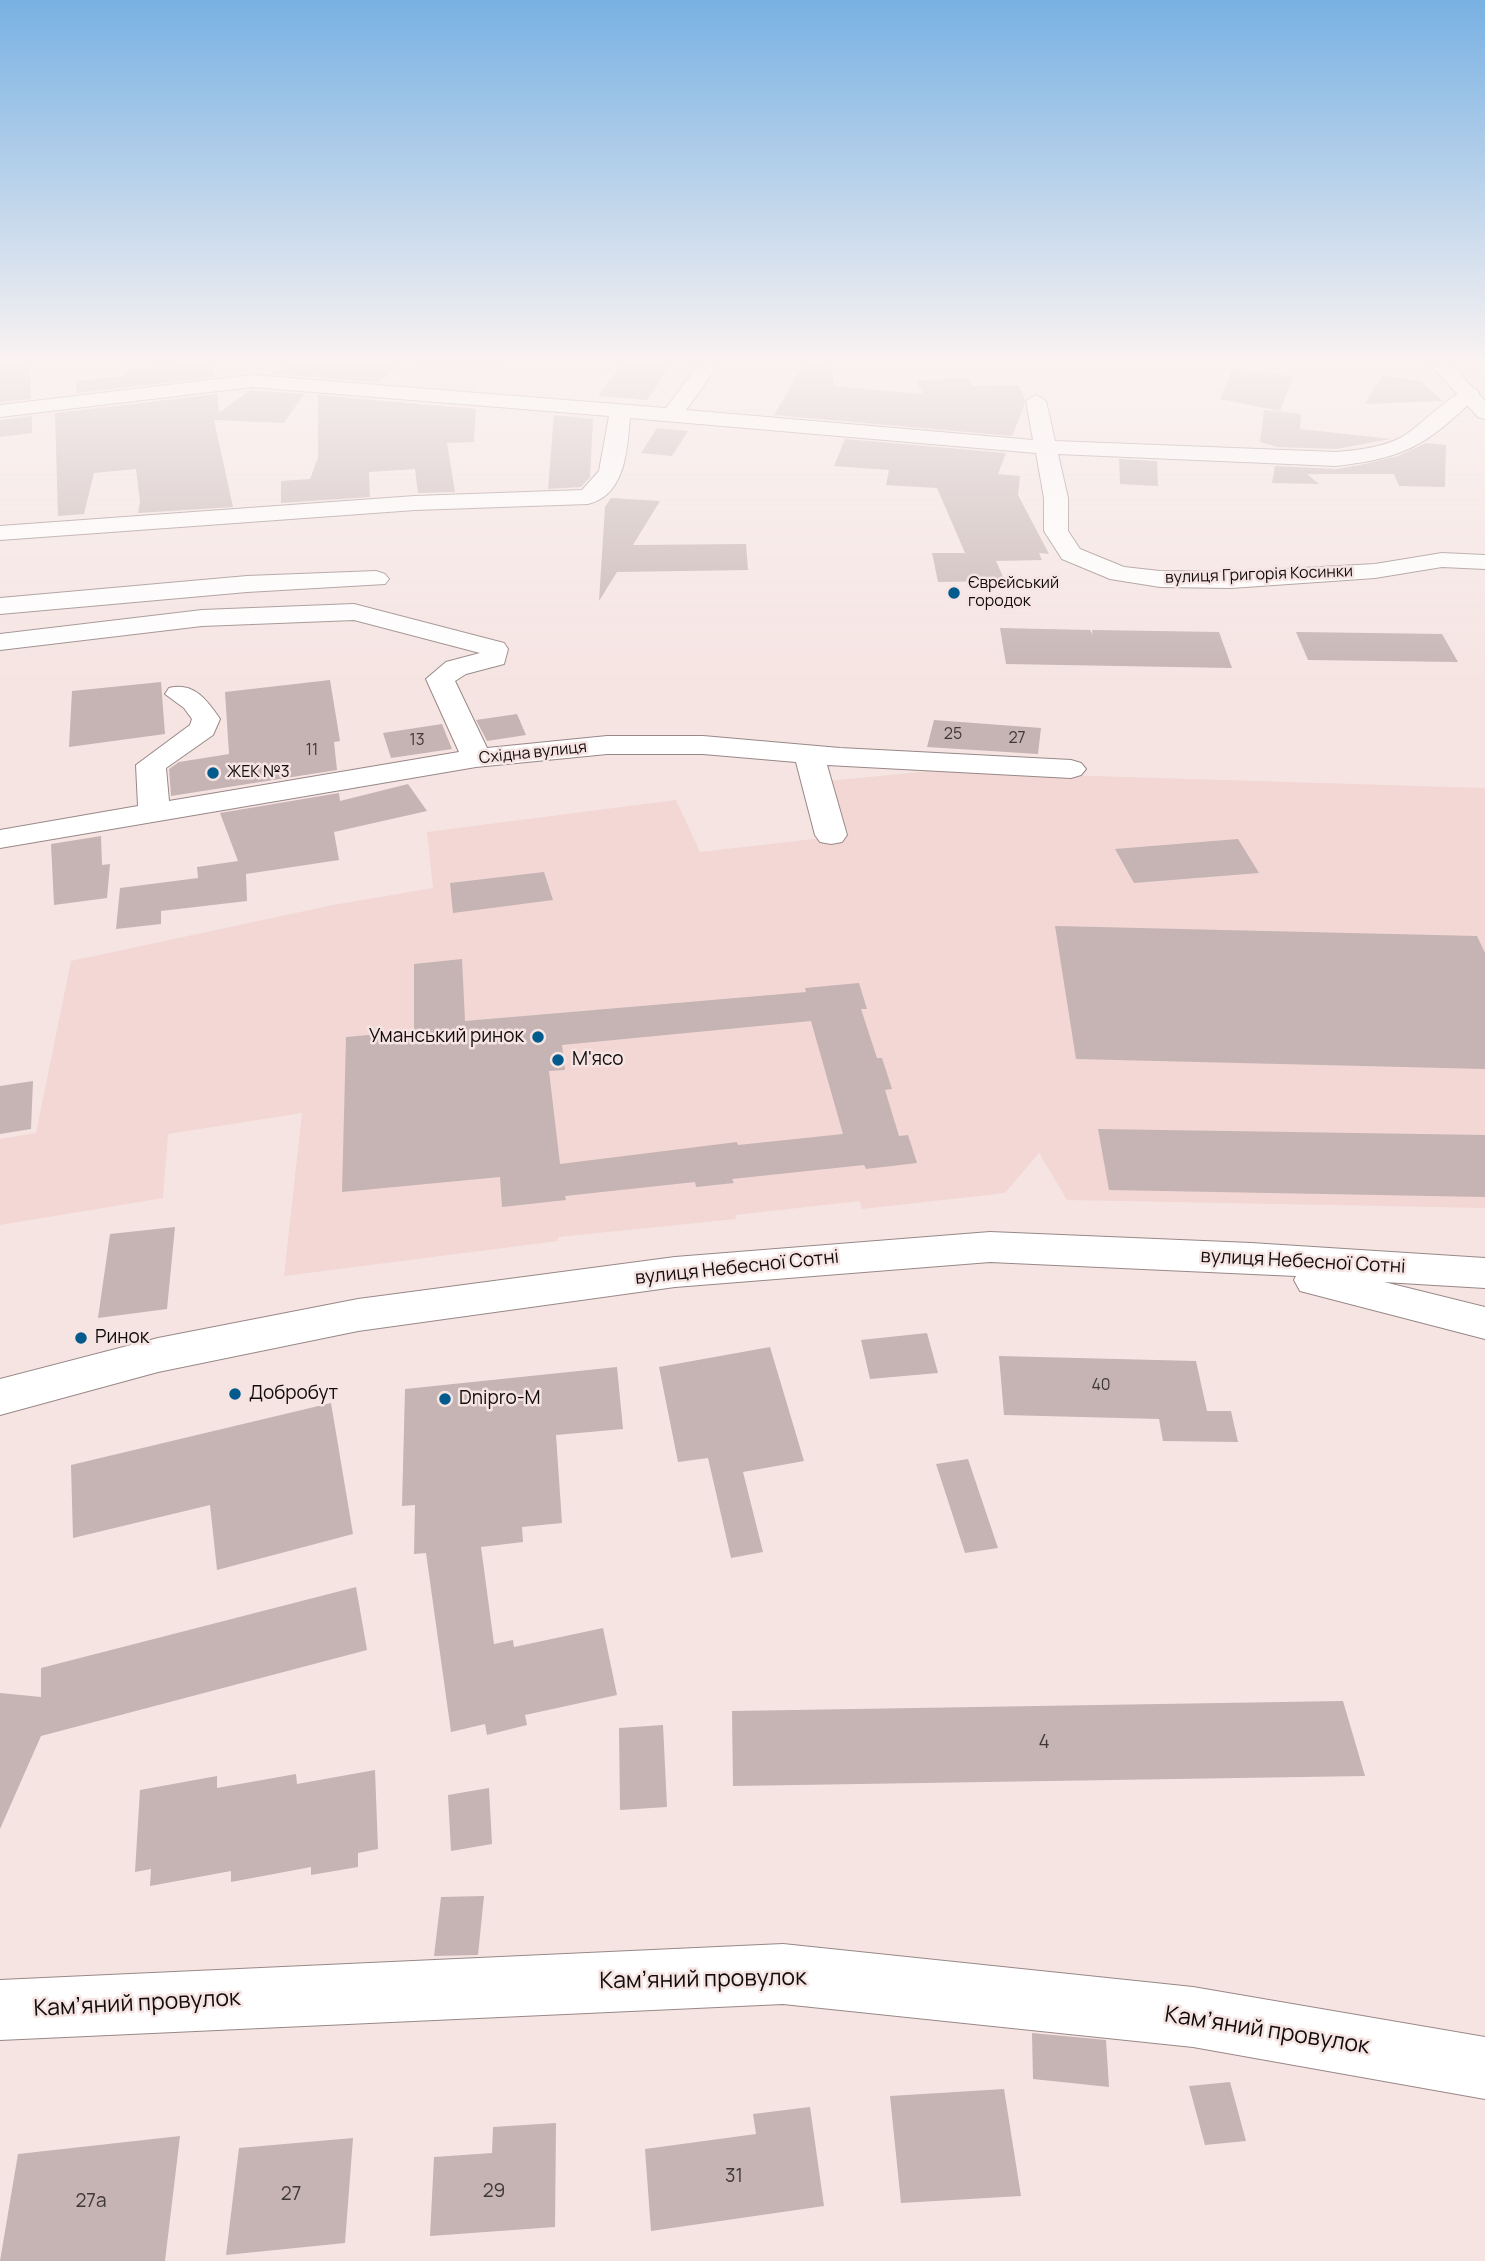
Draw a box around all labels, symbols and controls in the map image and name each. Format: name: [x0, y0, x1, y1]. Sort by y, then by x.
street label: вулиця Григорія Косинки: [1165, 562, 1353, 588]
place label: Єврєйський городок: [968, 574, 1059, 612]
marker: Єврєйський городок: [946, 585, 962, 601]
house number: 25: [944, 725, 962, 745]
house number: 27: [1008, 729, 1026, 749]
house number: 13: [409, 731, 425, 751]
street label: Східна вулиця: [478, 738, 588, 768]
house number: 11: [306, 741, 318, 761]
place label: ЖЕК №3: [227, 763, 290, 783]
marker: ЖЕК №3: [205, 765, 221, 781]
place label: Уманський ринок: [369, 1026, 524, 1048]
marker: Уманський ринок: [530, 1029, 546, 1045]
place label: М'ясо: [572, 1049, 623, 1071]
marker: М'ясо: [550, 1052, 566, 1068]
street label: вулиця Небесної Сотні: [1200, 1245, 1406, 1279]
street label: вулиця Небесної Сотні: [634, 1246, 840, 1290]
place label: Ринок: [95, 1327, 149, 1349]
marker: Ринок: [73, 1330, 89, 1346]
house number: 40: [1091, 1376, 1111, 1396]
place label: Добробут: [249, 1383, 338, 1405]
marker: Добробут: [227, 1386, 243, 1402]
place label: Dnipro-M: [459, 1388, 541, 1410]
marker: Dnipro-M: [437, 1391, 453, 1407]
house number: 4: [1038, 1732, 1050, 1754]
street label: Камʼяний провулок: [599, 1964, 807, 1996]
street label: Камʼяний провулок: [33, 1985, 241, 2023]
street label: Камʼяний провулок: [1163, 2001, 1371, 2061]
house number: 31: [725, 2166, 743, 2188]
house number: 29: [483, 2181, 505, 2203]
house number: 27: [281, 2184, 301, 2206]
house number: 27а: [76, 2191, 106, 2213]

